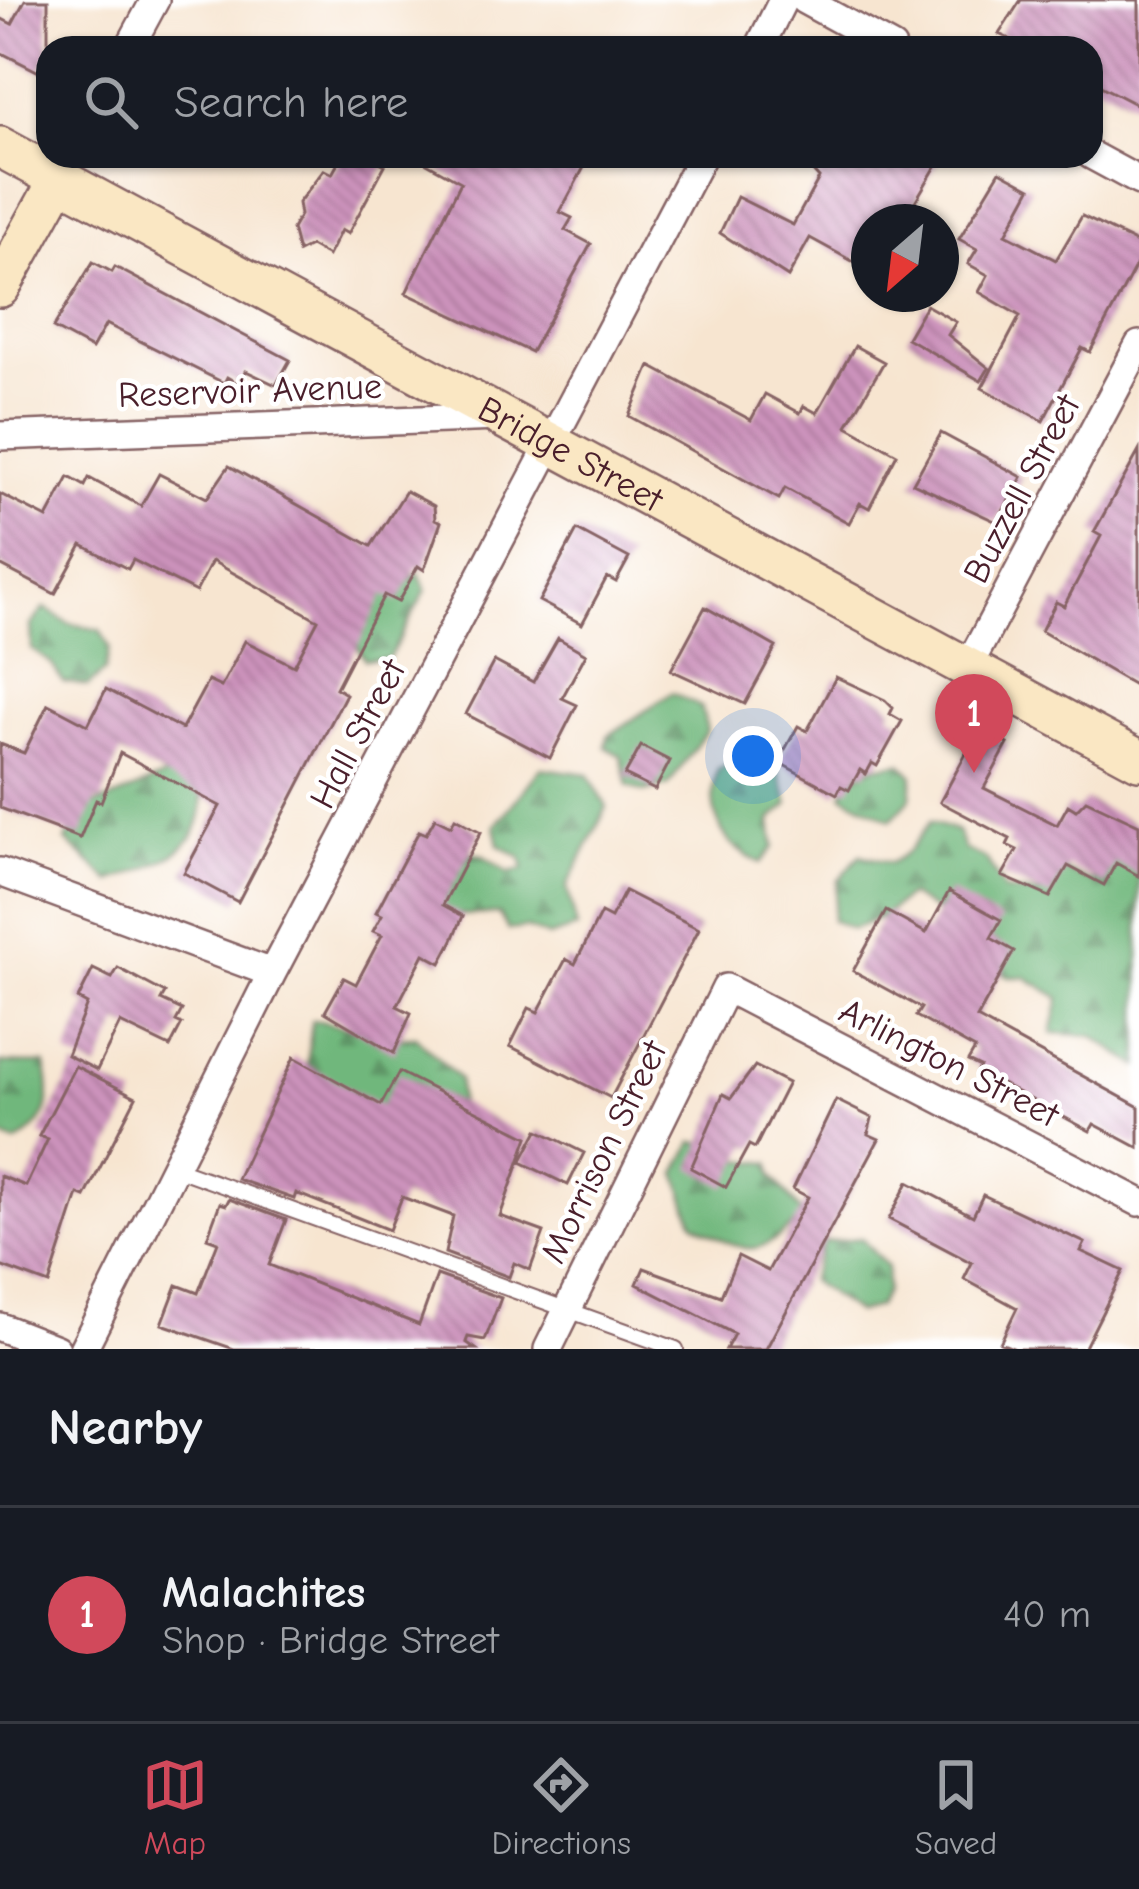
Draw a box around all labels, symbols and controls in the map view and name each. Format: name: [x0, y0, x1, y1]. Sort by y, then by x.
search box: [36, 36, 1103, 168]
icon: search: [78, 69, 144, 135]
text: Search here: [174, 76, 408, 128]
north arrow: [851, 204, 959, 312]
street label: Reservoir Avenue: [117, 366, 383, 416]
street label: Buzzell Street: [955, 386, 1090, 590]
street label: Bridge Street: [471, 388, 671, 521]
street label: Hall Street: [302, 651, 415, 815]
pin: 1: [935, 674, 1013, 773]
your location: [723, 726, 783, 786]
street label: Arlington Street: [832, 990, 1067, 1137]
street label: Morrison Street: [533, 1033, 676, 1270]
text: Nearby: [48, 1398, 202, 1457]
text: Malachites: [162, 1566, 365, 1618]
text: 1: [79, 1592, 95, 1637]
text: 40 m: [1003, 1592, 1091, 1637]
text: Shop · Bridge Street: [162, 1618, 499, 1663]
tab: Map: [142, 1752, 208, 1862]
tab: Directions: [492, 1752, 631, 1862]
tab: Saved: [915, 1752, 997, 1862]

